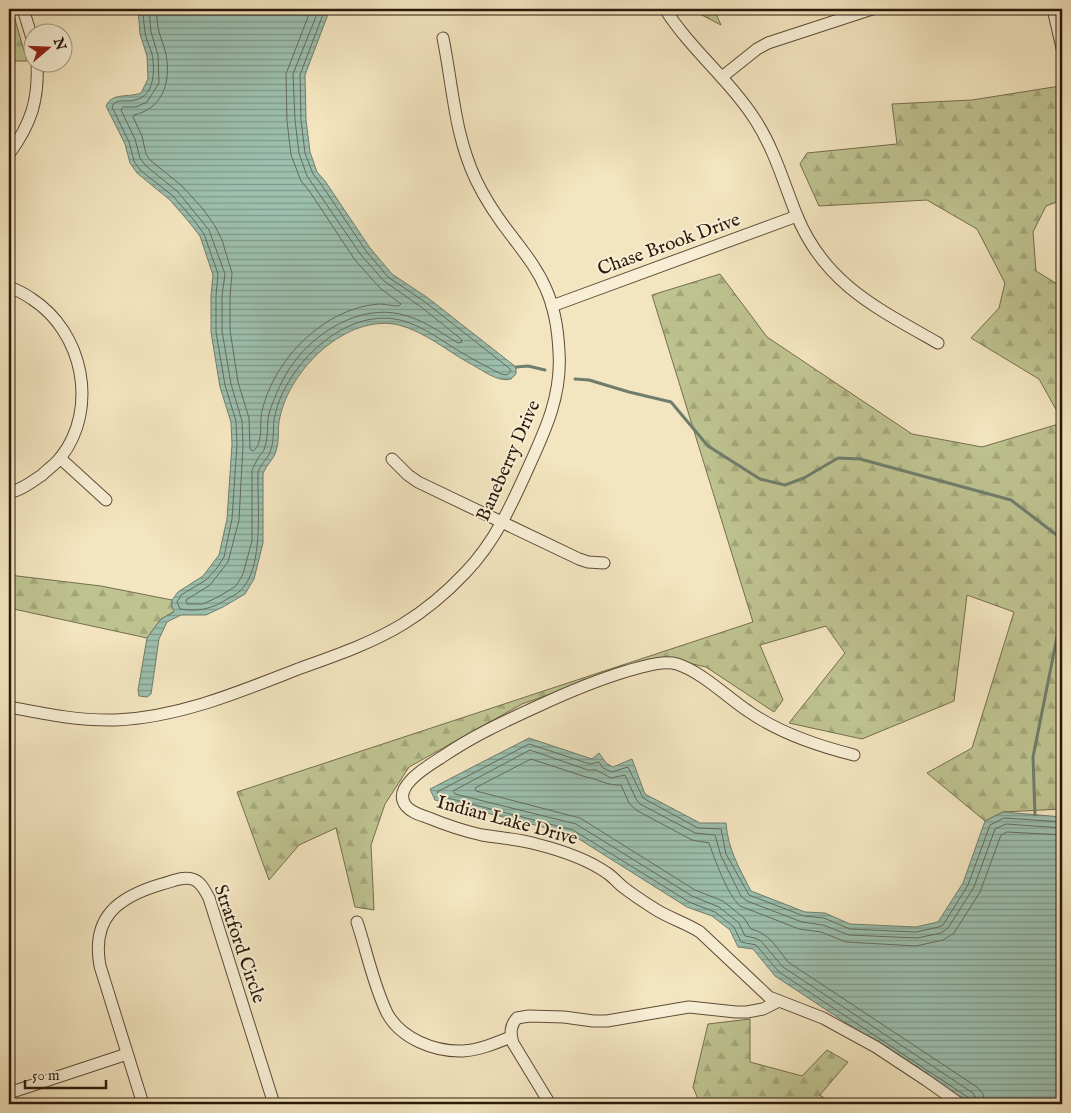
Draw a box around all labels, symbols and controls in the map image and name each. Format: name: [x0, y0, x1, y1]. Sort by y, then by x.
north arrow: [22, 22, 72, 72]
text: N: [49, 34, 70, 53]
street label: Chase Brook Drive: [594, 208, 744, 282]
street label: Baneberry Drive: [472, 396, 547, 525]
street label: Indian Lake Drive: [434, 791, 580, 851]
street label: Stratford Circle: [208, 882, 271, 1007]
scale bar: [25, 1058, 106, 1090]
text: 50 m: [32, 1066, 60, 1085]

